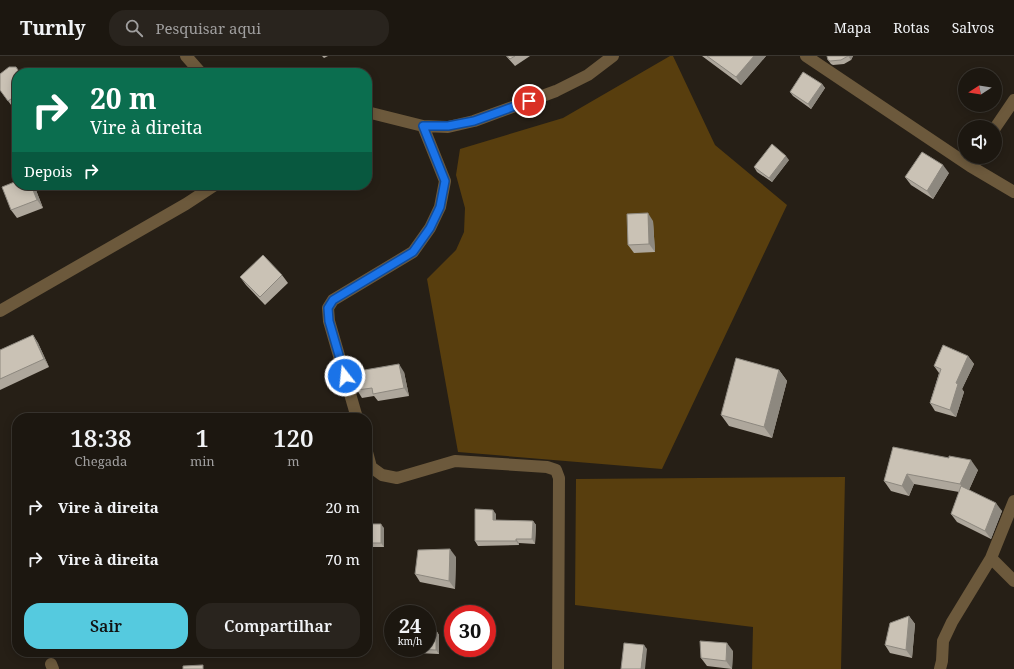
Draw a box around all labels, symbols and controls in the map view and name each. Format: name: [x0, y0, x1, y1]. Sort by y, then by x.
search box: [109, 10, 389, 46]
text: Turnly: [20, 15, 85, 41]
icon: search: [123, 17, 145, 39]
text: Pesquisar aqui: [155, 18, 261, 38]
text: Mapa: [834, 18, 871, 37]
text: Rotas: [893, 18, 930, 37]
text: Salvos: [952, 18, 994, 37]
north arrow: [958, 68, 1002, 112]
map controls: [958, 68, 1002, 164]
text: 20 m: [90, 79, 157, 117]
icon: right: [24, 84, 76, 136]
pin: [512, 84, 546, 118]
icon: arrive: [518, 90, 540, 112]
text: Vire à direita: [90, 115, 203, 139]
button: sound: [958, 120, 1002, 164]
icon: right: [80, 160, 102, 182]
text: Depois: [24, 161, 72, 181]
position arrow: [324, 355, 366, 397]
text: 18:38: [70, 421, 132, 454]
text: 1: [196, 421, 209, 454]
text: 120: [273, 421, 314, 454]
text: Chegada: [75, 452, 127, 470]
text: min: [190, 452, 215, 470]
text: m: [287, 452, 299, 470]
icon: right: [24, 496, 46, 518]
text: Vire à direita: [58, 497, 159, 517]
text: 20 m: [325, 497, 360, 517]
icon: right: [24, 548, 46, 570]
text: Vire à direita: [58, 549, 159, 569]
text: 70 m: [325, 549, 360, 569]
button: Sair: [24, 603, 188, 649]
button: Compartilhar: [196, 603, 360, 649]
speed limit sign: 30: [444, 605, 496, 657]
text: 24: [399, 612, 421, 639]
text: km/h: [398, 634, 422, 648]

